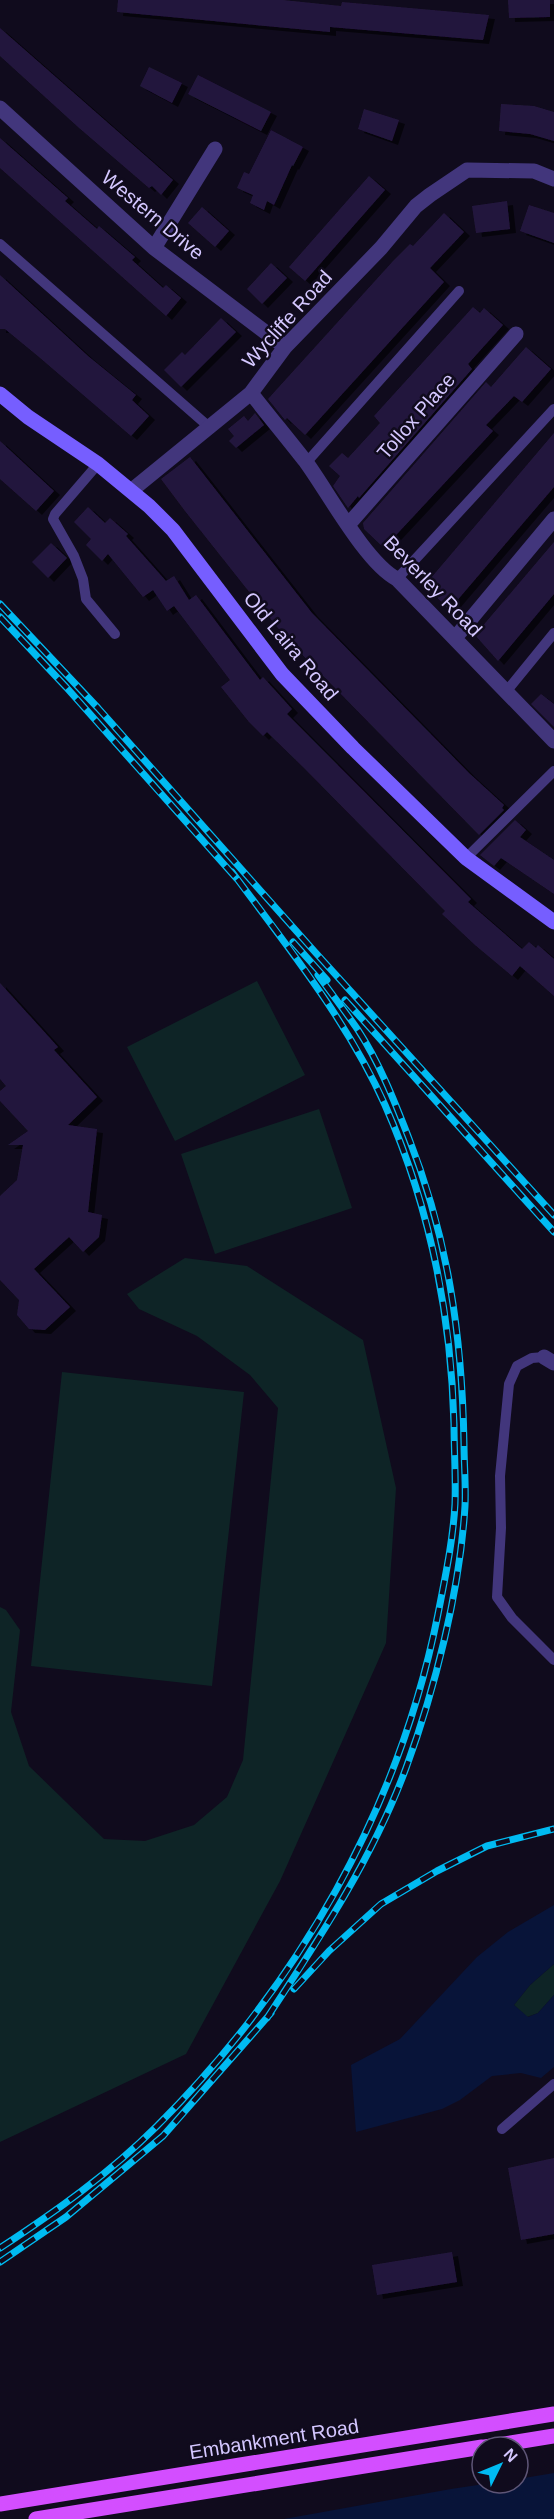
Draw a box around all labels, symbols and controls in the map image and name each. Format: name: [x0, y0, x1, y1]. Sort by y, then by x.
street label: Western Drive: [98, 166, 208, 264]
street label: Wycliffe Road: [238, 266, 336, 372]
street label: Tollox Place: [373, 369, 459, 463]
street label: Beverley Road: [380, 531, 486, 641]
street label: Old Laira Road: [239, 587, 343, 705]
street label: Embankment Road: [188, 2415, 360, 2463]
north arrow: [470, 2435, 530, 2495]
text: N: [500, 2445, 521, 2465]

